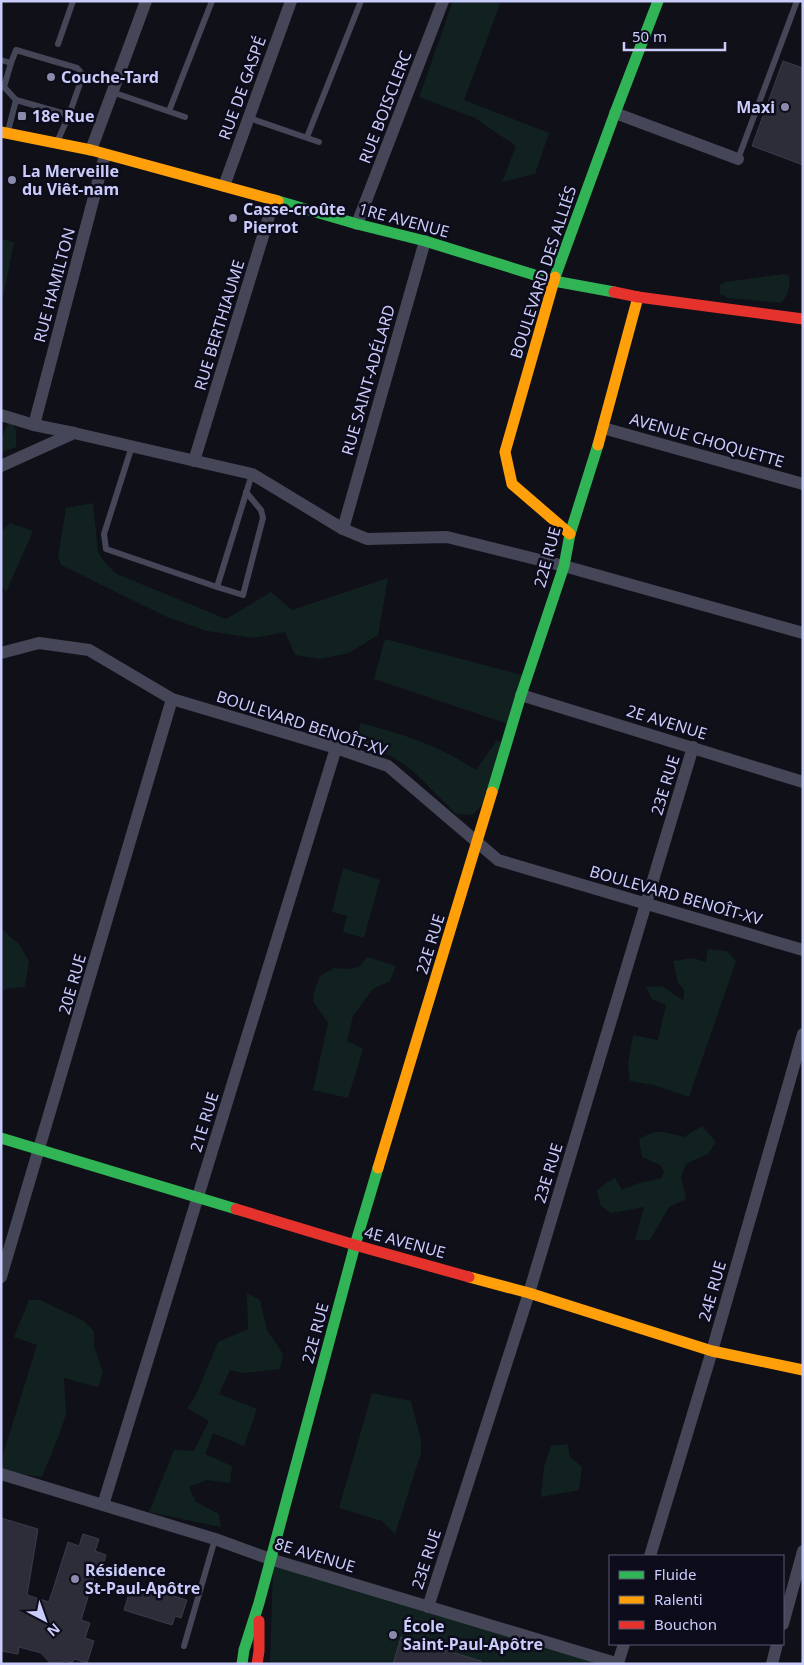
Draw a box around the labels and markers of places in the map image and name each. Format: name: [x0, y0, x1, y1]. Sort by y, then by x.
place label: Couche-Tard: [61, 66, 159, 88]
marker: Couche-Tard: [45, 71, 57, 83]
place label: Maxi: [736, 96, 775, 118]
marker: Maxi: [779, 101, 791, 113]
place label: 18e Rue: [32, 105, 94, 127]
marker: 18e Rue: [16, 110, 28, 122]
place label: La Merveille du Viêt-nam: [22, 160, 119, 200]
marker: La Merveille du Viêt-nam: [6, 174, 18, 186]
place label: Casse-croûte Pierrot: [243, 198, 346, 238]
marker: Casse-croûte Pierrot: [227, 212, 239, 224]
place label: Résidence St-Paul-Apôtre: [85, 1559, 200, 1599]
marker: Résidence St-Paul-Apôtre: [69, 1573, 81, 1585]
place label: École Saint-Paul-Apôtre: [403, 1615, 543, 1655]
marker: École Saint-Paul-Apôtre: [387, 1629, 399, 1641]

